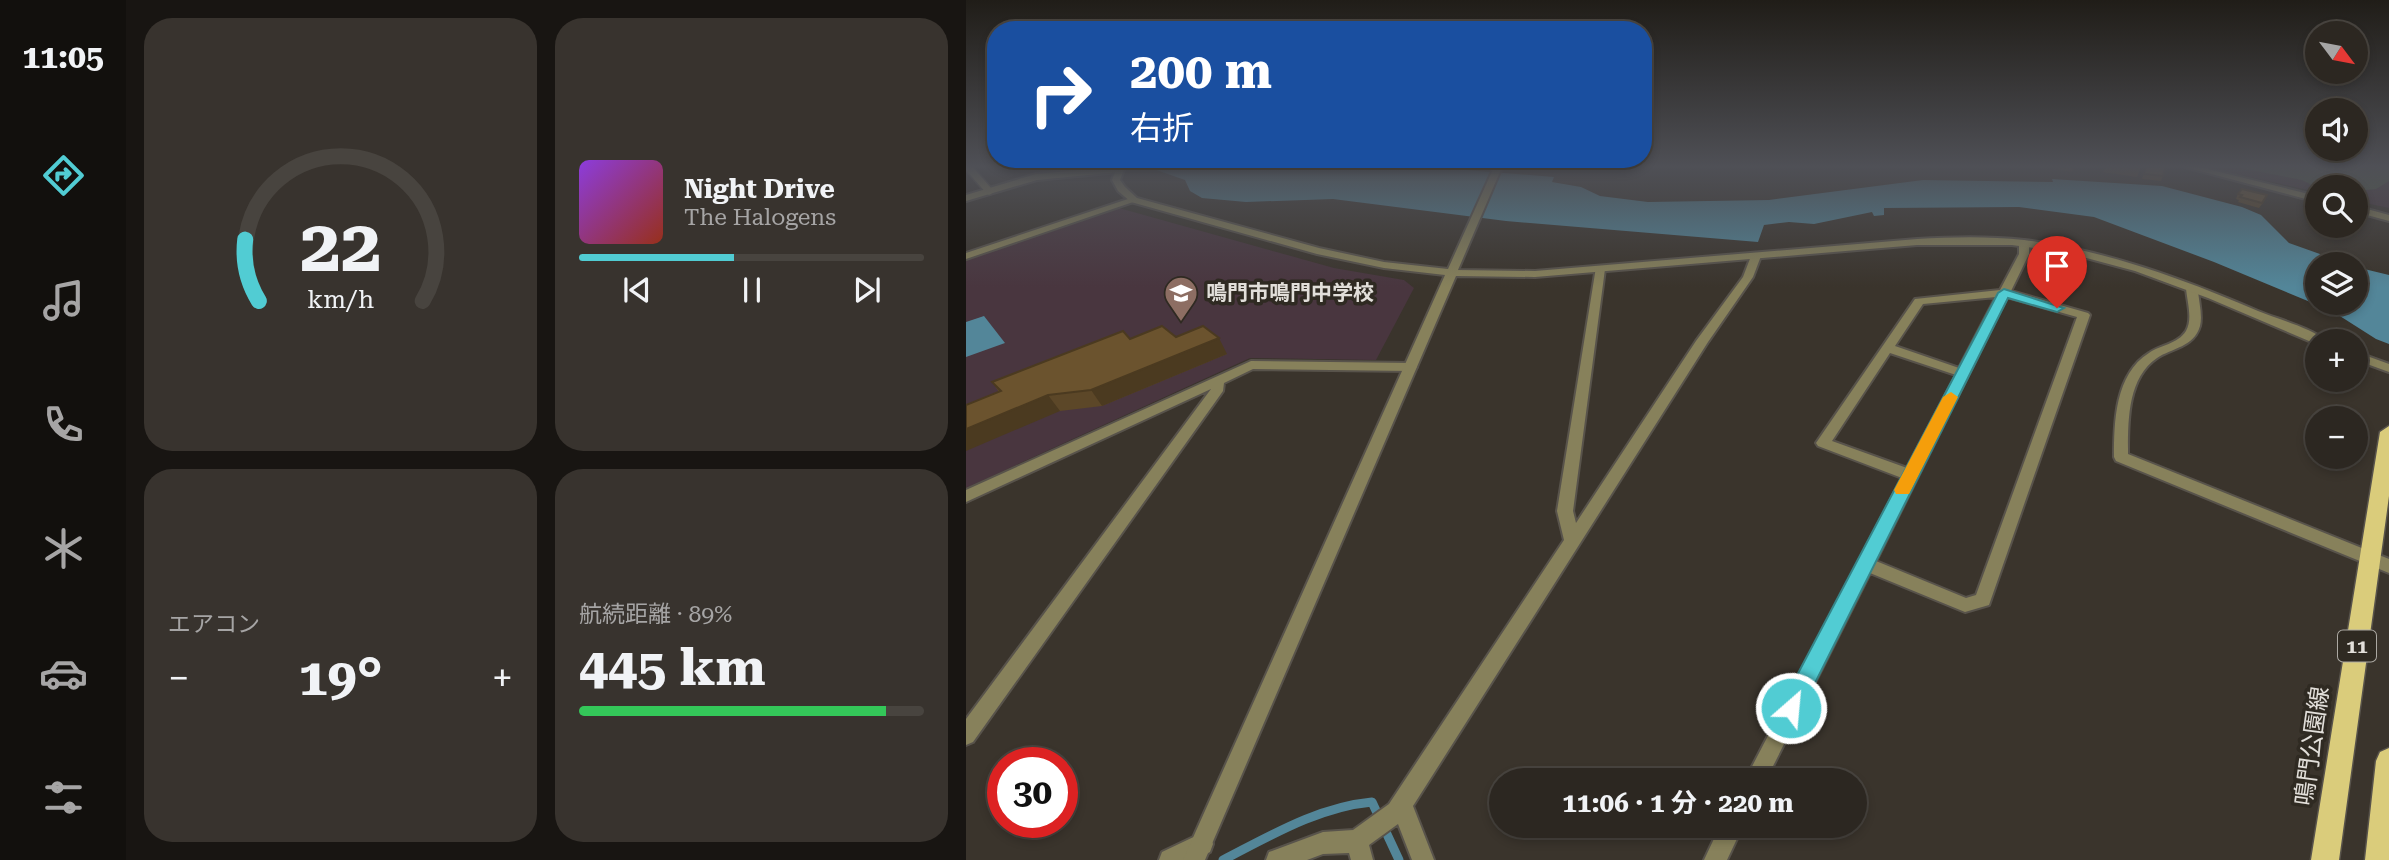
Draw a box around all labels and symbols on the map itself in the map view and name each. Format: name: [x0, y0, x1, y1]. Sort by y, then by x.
north arrow: [2305, 21, 2368, 84]
pin: [2027, 236, 2087, 308]
school or university icon: 鳴門市鳴門中学校: [1162, 274, 1200, 323]
place label: 鳴門市鳴門中学校: [1206, 281, 1374, 305]
road number: 11: [2338, 631, 2376, 662]
position arrow: [1754, 671, 1828, 745]
street label: 鳴門公園線: [2290, 685, 2334, 807]
speed limit sign: 30: [987, 747, 1078, 838]

